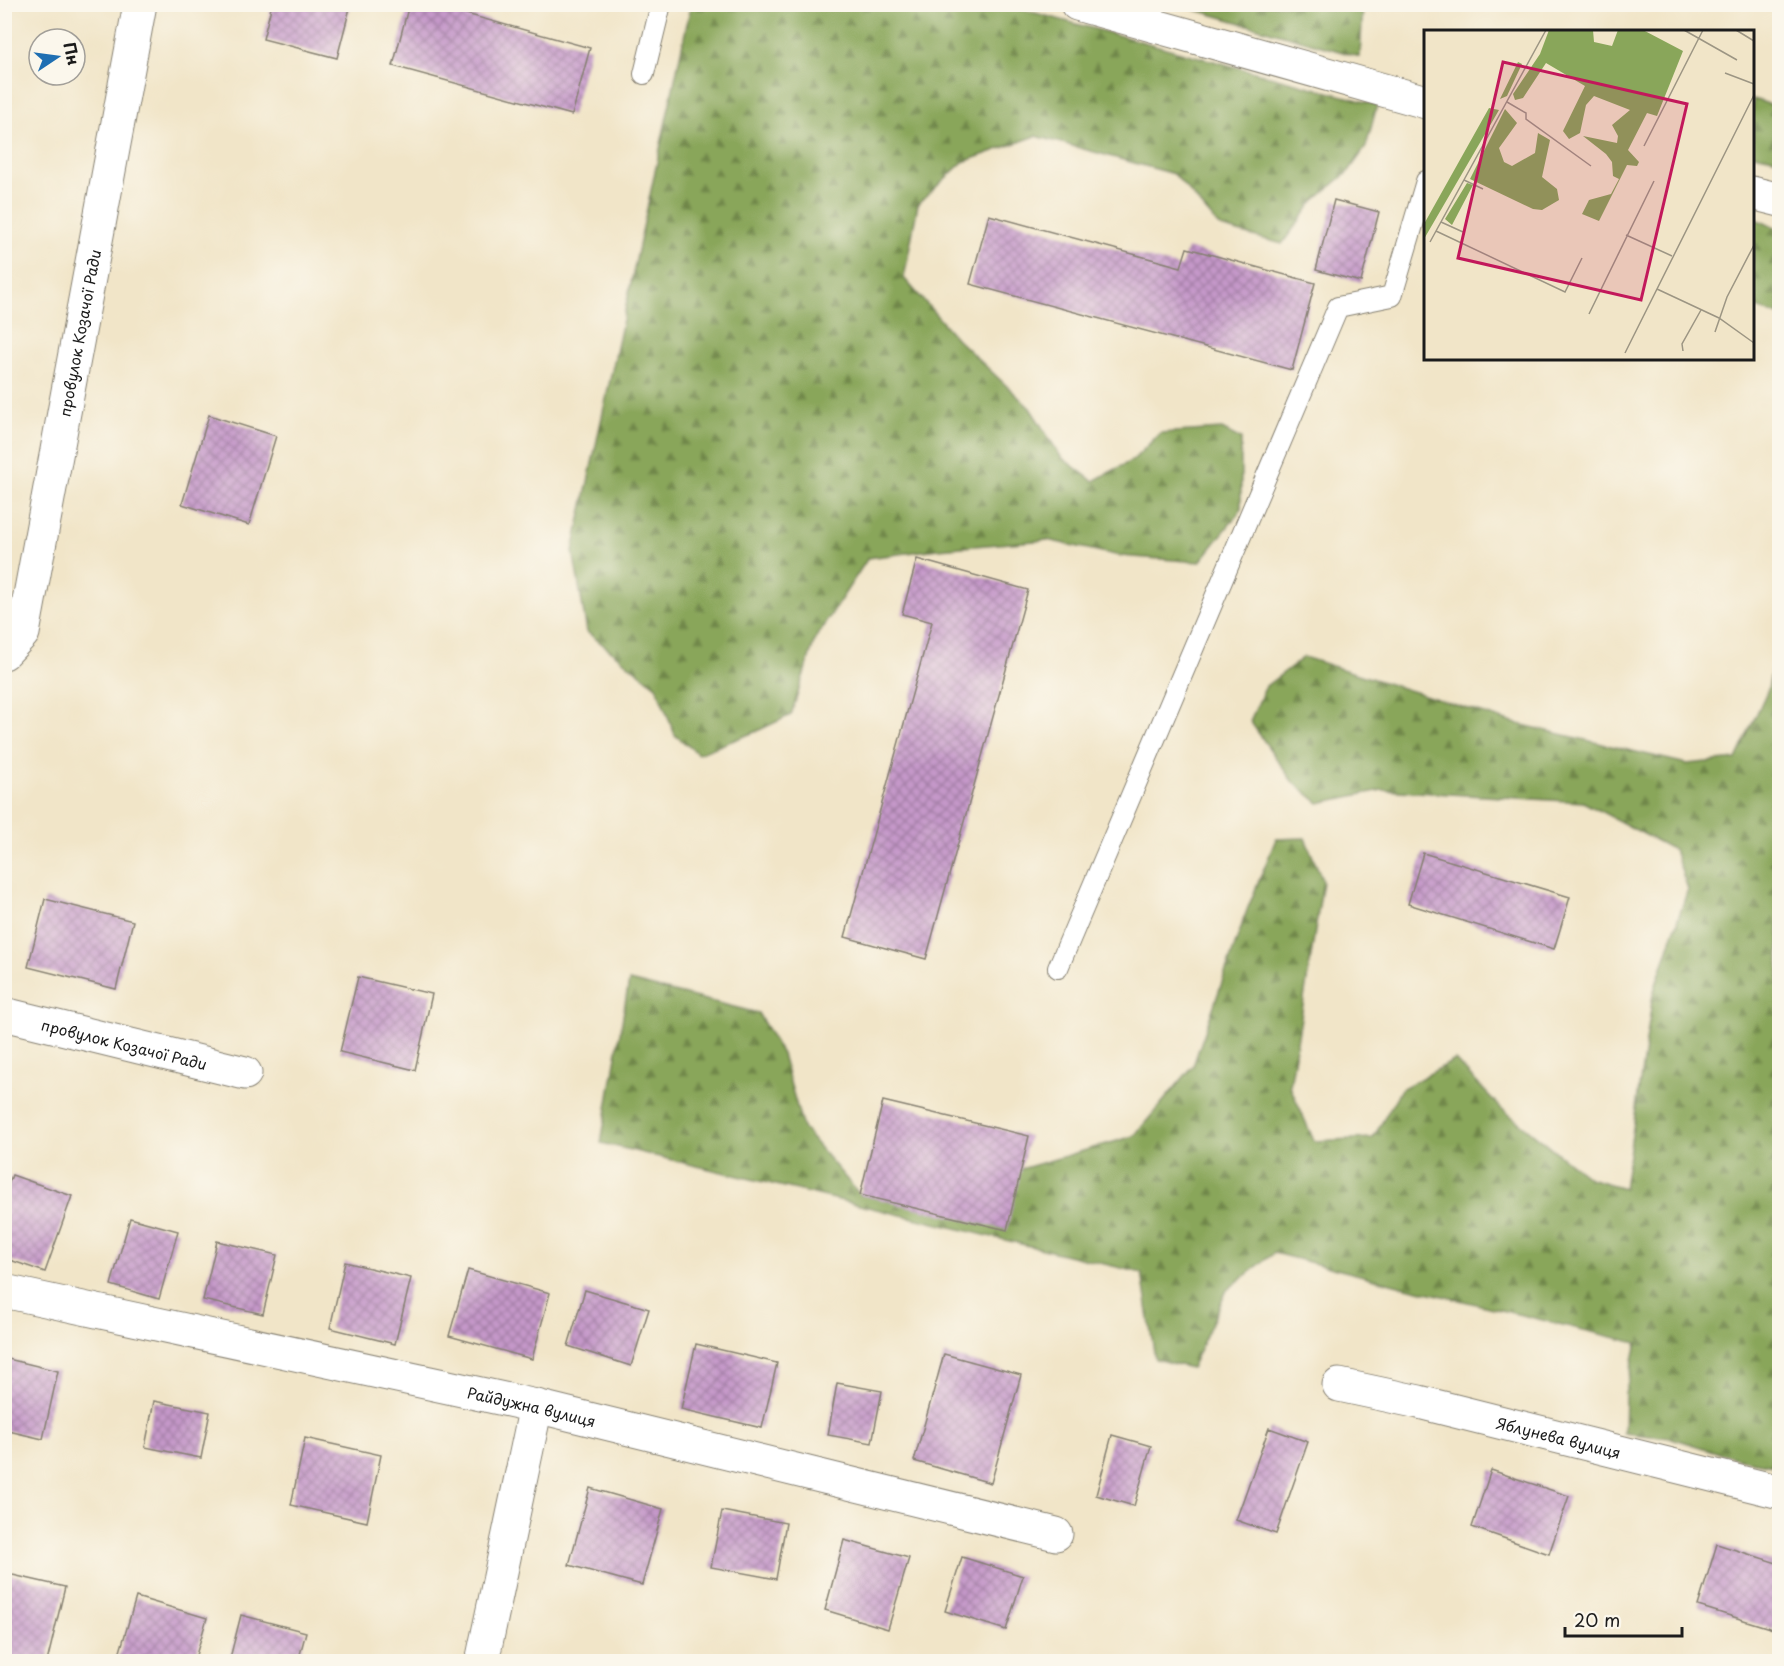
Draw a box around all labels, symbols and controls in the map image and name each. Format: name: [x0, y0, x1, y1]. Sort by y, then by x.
north arrow: [27, 27, 87, 87]
inset map: [1424, 30, 1754, 360]
text: Пн: [58, 39, 87, 67]
street label: провулок Козачої Ради: [52, 247, 106, 418]
street label: провулок Козачої Ради: [39, 1012, 210, 1075]
street label: Райдужна вулиця: [465, 1380, 598, 1432]
street label: Яблунева вулиця: [1494, 1410, 1623, 1463]
scale bar: [1565, 1600, 1682, 1638]
text: 20 m: [1574, 1606, 1620, 1633]

